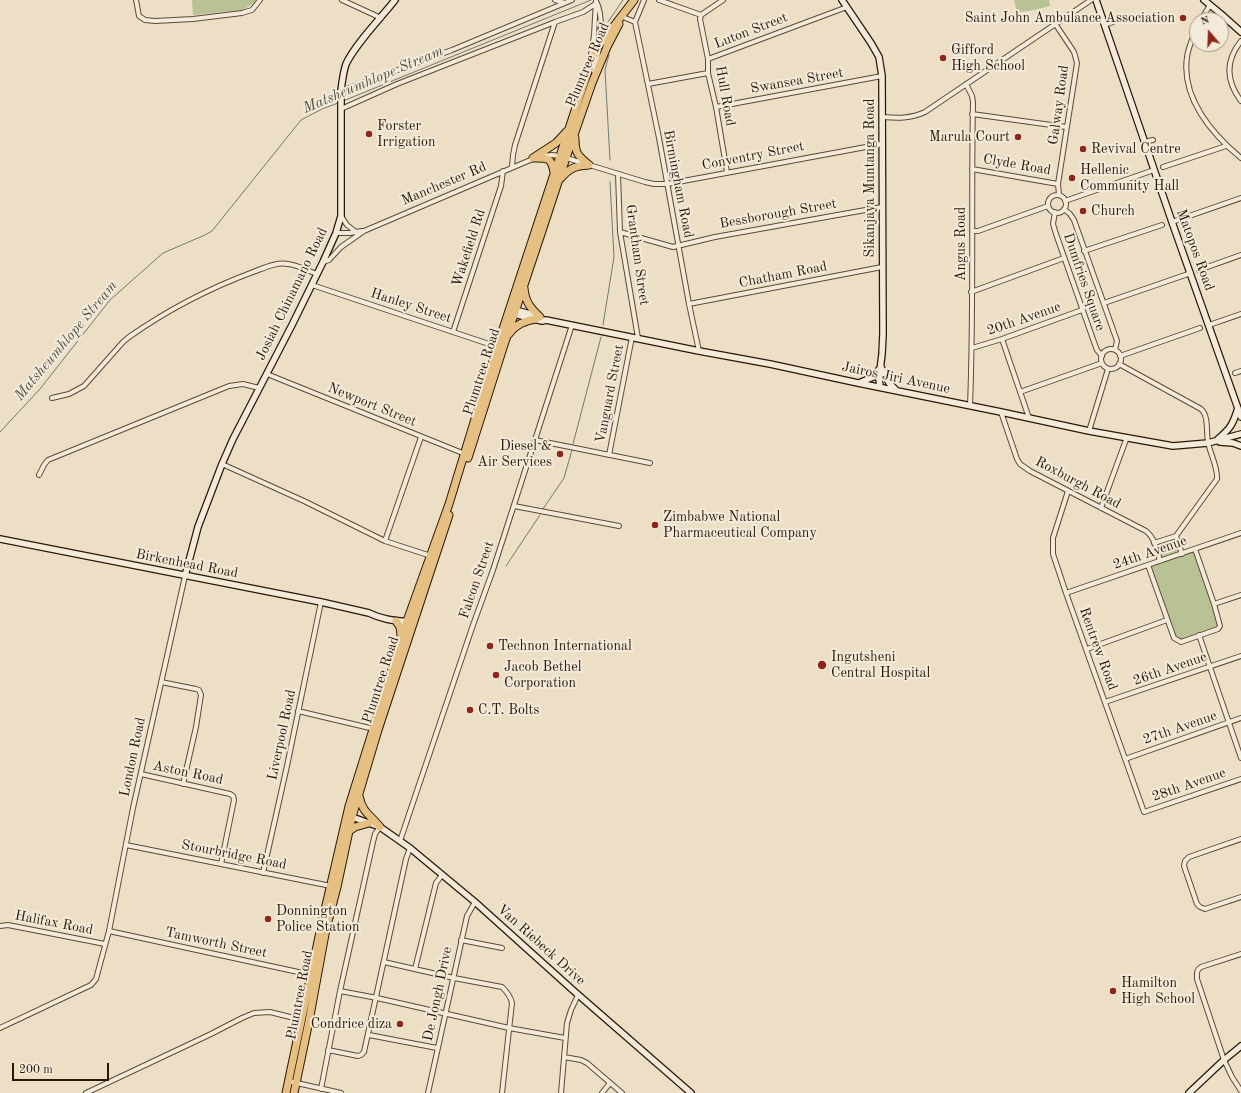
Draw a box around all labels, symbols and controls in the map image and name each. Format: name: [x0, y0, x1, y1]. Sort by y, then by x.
street label: Luton Street: [712, 9, 790, 53]
place label: Saint John Ambulance Association: [965, 10, 1175, 26]
north arrow: [1189, 12, 1229, 52]
marker: Saint John Ambulance Association: [1178, 13, 1188, 23]
text: N: [1199, 15, 1211, 28]
street label: Plumtree Road: [563, 20, 613, 110]
water label: Matsheumhlope Stream: [300, 42, 446, 118]
place label: Gifford High School: [951, 42, 1025, 74]
marker: Gifford High School: [938, 53, 948, 63]
street label: Hull Road: [711, 64, 739, 128]
street label: Galway Road: [1045, 64, 1073, 146]
street label: Swansea Street: [749, 65, 845, 97]
street label: Sikanjaya Muntanga Road: [862, 99, 878, 257]
place label: Forster Irrigation: [377, 118, 435, 150]
street label: Birmingham Road: [659, 128, 697, 240]
marker: Forster Irrigation: [364, 129, 374, 139]
place label: Marula Court: [929, 129, 1010, 145]
marker: Marula Court: [1013, 132, 1023, 142]
street label: Conventry Street: [700, 138, 806, 174]
place label: Revival Centre: [1091, 141, 1181, 157]
marker: Revival Centre: [1078, 144, 1088, 154]
street label: Clyde Road: [982, 151, 1052, 179]
street label: Manchester Rd: [399, 159, 489, 209]
place label: Hellenic Community Hall: [1080, 162, 1179, 194]
marker: Hellenic Community Hall: [1067, 173, 1077, 183]
street label: Bessborough Street: [718, 195, 838, 233]
street label: Grantham Street: [622, 203, 652, 307]
place label: Church: [1091, 203, 1135, 219]
marker: Church: [1078, 206, 1088, 216]
street label: Wakefield Rd: [449, 207, 489, 289]
street label: Angus Road: [953, 207, 969, 281]
street label: Matopos Road: [1172, 207, 1218, 293]
street label: Josiah Chinamano Road: [253, 225, 331, 363]
street label: Dumfries Square: [1059, 231, 1109, 333]
street label: Chatham Road: [737, 258, 829, 292]
water label: Matsheumhlope Stream: [10, 277, 122, 405]
street label: Hanley Street: [368, 285, 454, 327]
street label: 20th Avenue: [985, 299, 1063, 339]
street label: Plumtree Road: [460, 326, 504, 418]
street label: Vanguard Street: [592, 343, 628, 445]
street label: Jairos Jiri Avenue: [840, 358, 952, 398]
street label: Newport Street: [325, 380, 419, 430]
place label: Diesel & Air Services: [477, 438, 552, 470]
marker: Diesel & Air Services: [555, 449, 565, 459]
street label: Roxburgh Road: [1032, 453, 1124, 513]
place label: Zimbabwe National Pharmaceutical Company: [663, 509, 817, 542]
marker: Zimbabwe National Pharmaceutical Company: [650, 520, 660, 530]
street label: 24th Avenue: [1111, 533, 1189, 573]
street label: Falcon Street: [456, 539, 498, 621]
street label: Birkenhead Road: [134, 546, 240, 582]
street label: Rentrew Road: [1075, 605, 1121, 693]
street label: Plumtree Road: [359, 634, 403, 726]
place label: Technon International: [498, 638, 632, 654]
marker: Technon International: [485, 641, 495, 651]
place label: Ingutsheni Central Hospital: [831, 649, 930, 682]
street label: 26th Avenue: [1131, 649, 1209, 689]
place label: Jacob Bethel Corporation: [504, 659, 581, 692]
marker: Ingutsheni Central Hospital: [816, 659, 828, 671]
marker: Jacob Bethel Corporation: [491, 670, 501, 680]
street label: Liverpool Road: [264, 688, 300, 782]
place label: C.T. Bolts: [478, 702, 540, 718]
marker: C.T. Bolts: [465, 705, 475, 715]
street label: 27th Avenue: [1141, 708, 1219, 748]
street label: London Road: [116, 716, 150, 798]
street label: Aston Road: [151, 757, 225, 789]
street label: 28th Avenue: [1150, 765, 1228, 805]
street label: Stourbridge Road: [180, 837, 288, 873]
street label: Van Riebeck Drive: [493, 901, 589, 989]
place label: Donnington Police Station: [276, 903, 359, 936]
street label: Halifax Road: [13, 907, 95, 939]
marker: Donnington Police Station: [263, 914, 273, 924]
street label: Tamworth Street: [164, 924, 268, 962]
street label: De Jongh Drive: [420, 945, 456, 1043]
street label: Plumtree Road: [283, 949, 317, 1041]
place label: Hamilton High School: [1121, 975, 1195, 1008]
marker: Hamilton High School: [1108, 986, 1118, 996]
place label: Condrice diza: [311, 1016, 392, 1032]
marker: Condrice diza: [395, 1019, 405, 1029]
scale bar: [14, 1055, 111, 1081]
text: 200 m: [19, 1064, 53, 1076]

